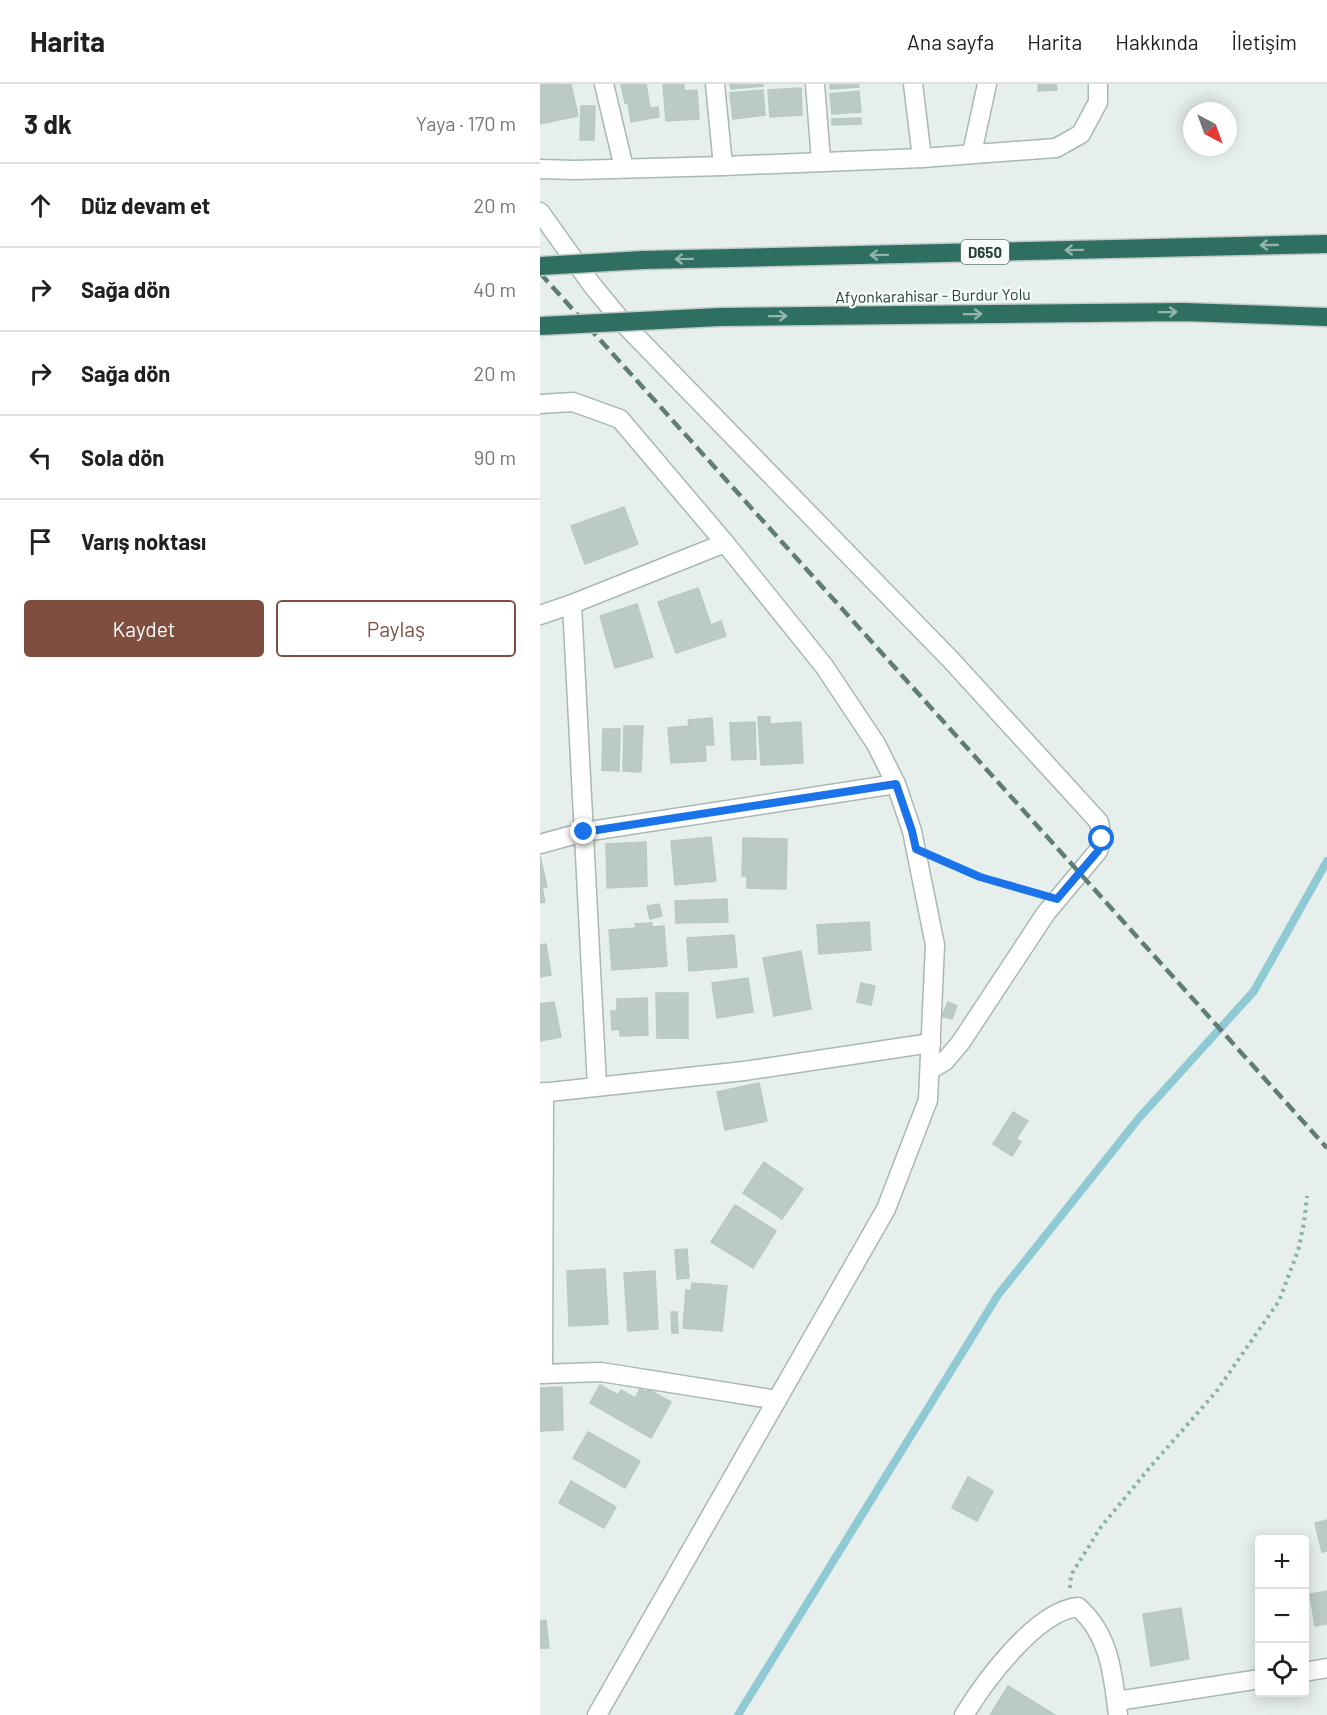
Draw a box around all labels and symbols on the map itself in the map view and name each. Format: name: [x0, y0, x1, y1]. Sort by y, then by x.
north arrow: [1183, 102, 1237, 156]
road number: D650: [961, 240, 1009, 264]
one-way arrow: [1259, 240, 1279, 251]
one-way arrow: [1064, 244, 1084, 256]
one-way arrow: [869, 249, 889, 260]
one-way arrow: [674, 254, 694, 265]
street label: Afyonkarahisar - Burdur Yolu: [835, 284, 1031, 306]
one-way arrow: [1157, 306, 1177, 318]
one-way arrow: [962, 308, 982, 320]
one-way arrow: [767, 310, 787, 322]
route end: [570, 818, 596, 844]
route start: [1088, 825, 1114, 851]

